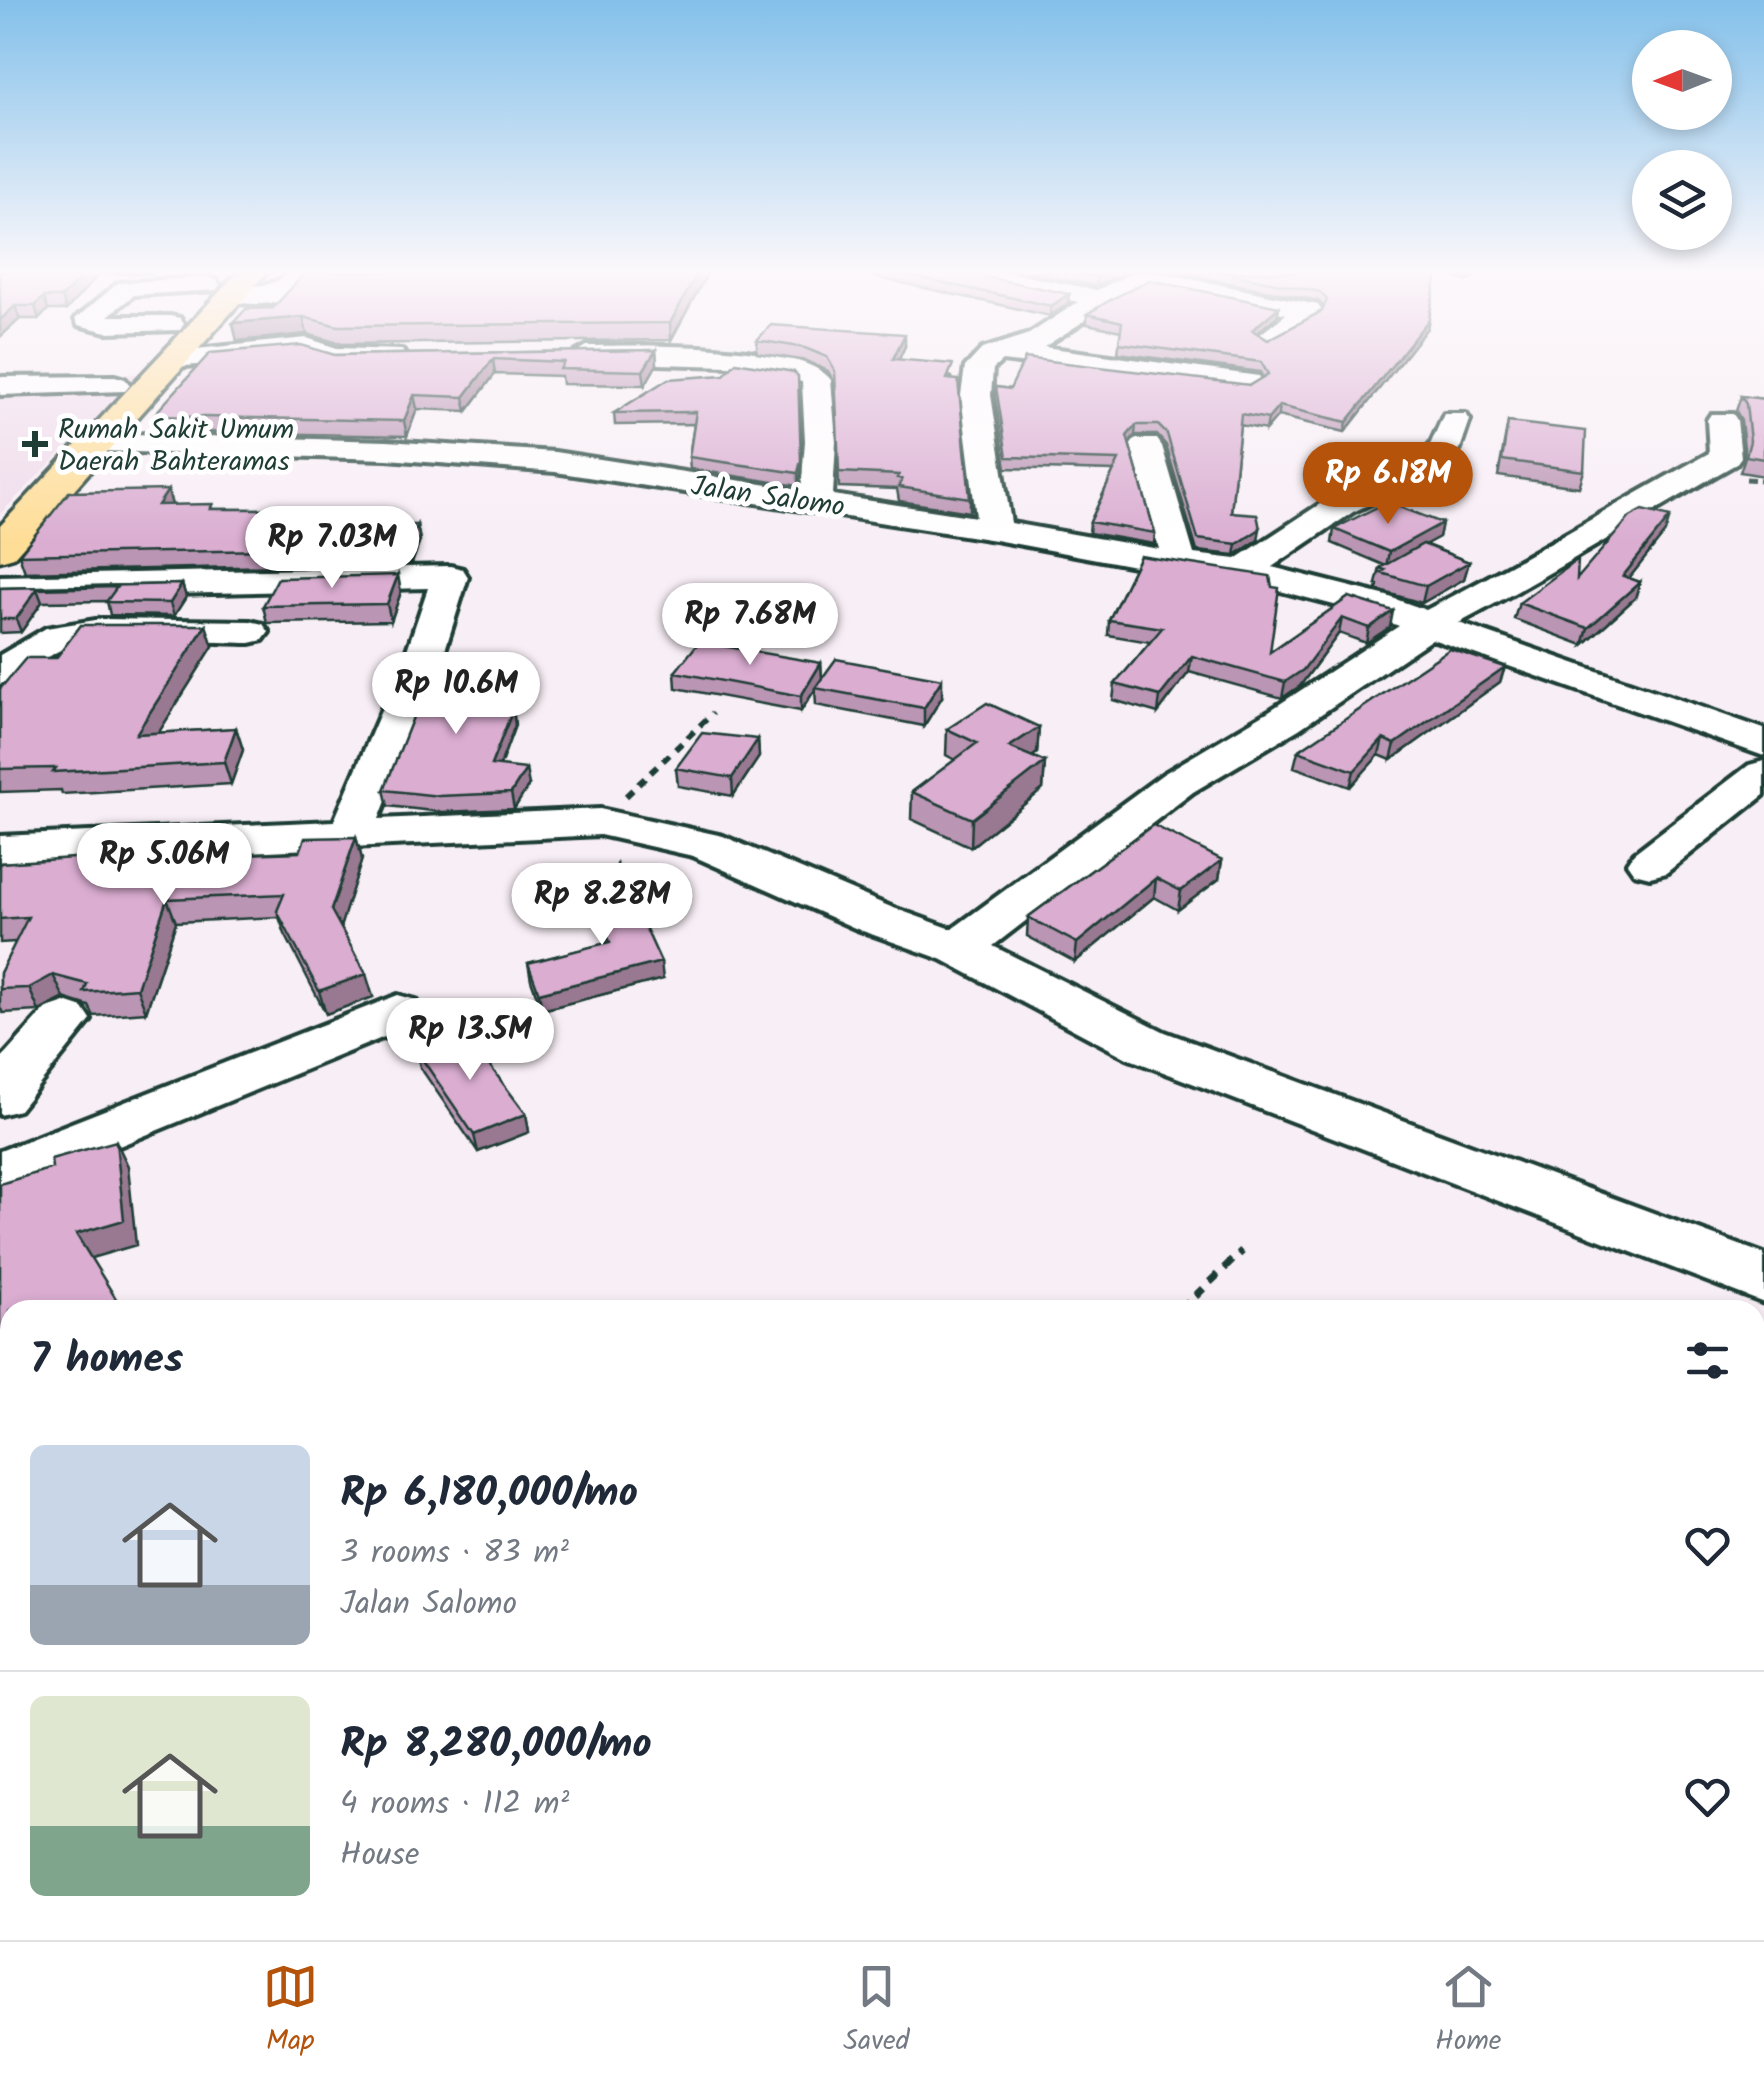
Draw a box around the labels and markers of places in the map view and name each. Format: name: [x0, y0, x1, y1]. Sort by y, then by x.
place label: Rumah Sakit Umum Daerah Bahteramas: [58, 408, 294, 485]
marker: Rumah Sakit Umum Daerah Bahteramas: [22, 431, 48, 457]
pin: Rp 6.18M: [1285, 442, 1491, 527]
pin: Rp 7.03M: [229, 506, 435, 591]
pin: Rp 7.68M: [647, 583, 853, 668]
pin: Rp 10.6M: [353, 652, 559, 737]
pin: Rp 5.06M: [61, 823, 267, 908]
pin: Rp 8.28M: [499, 863, 705, 948]
pin: Rp 13.5M: [367, 998, 573, 1083]

